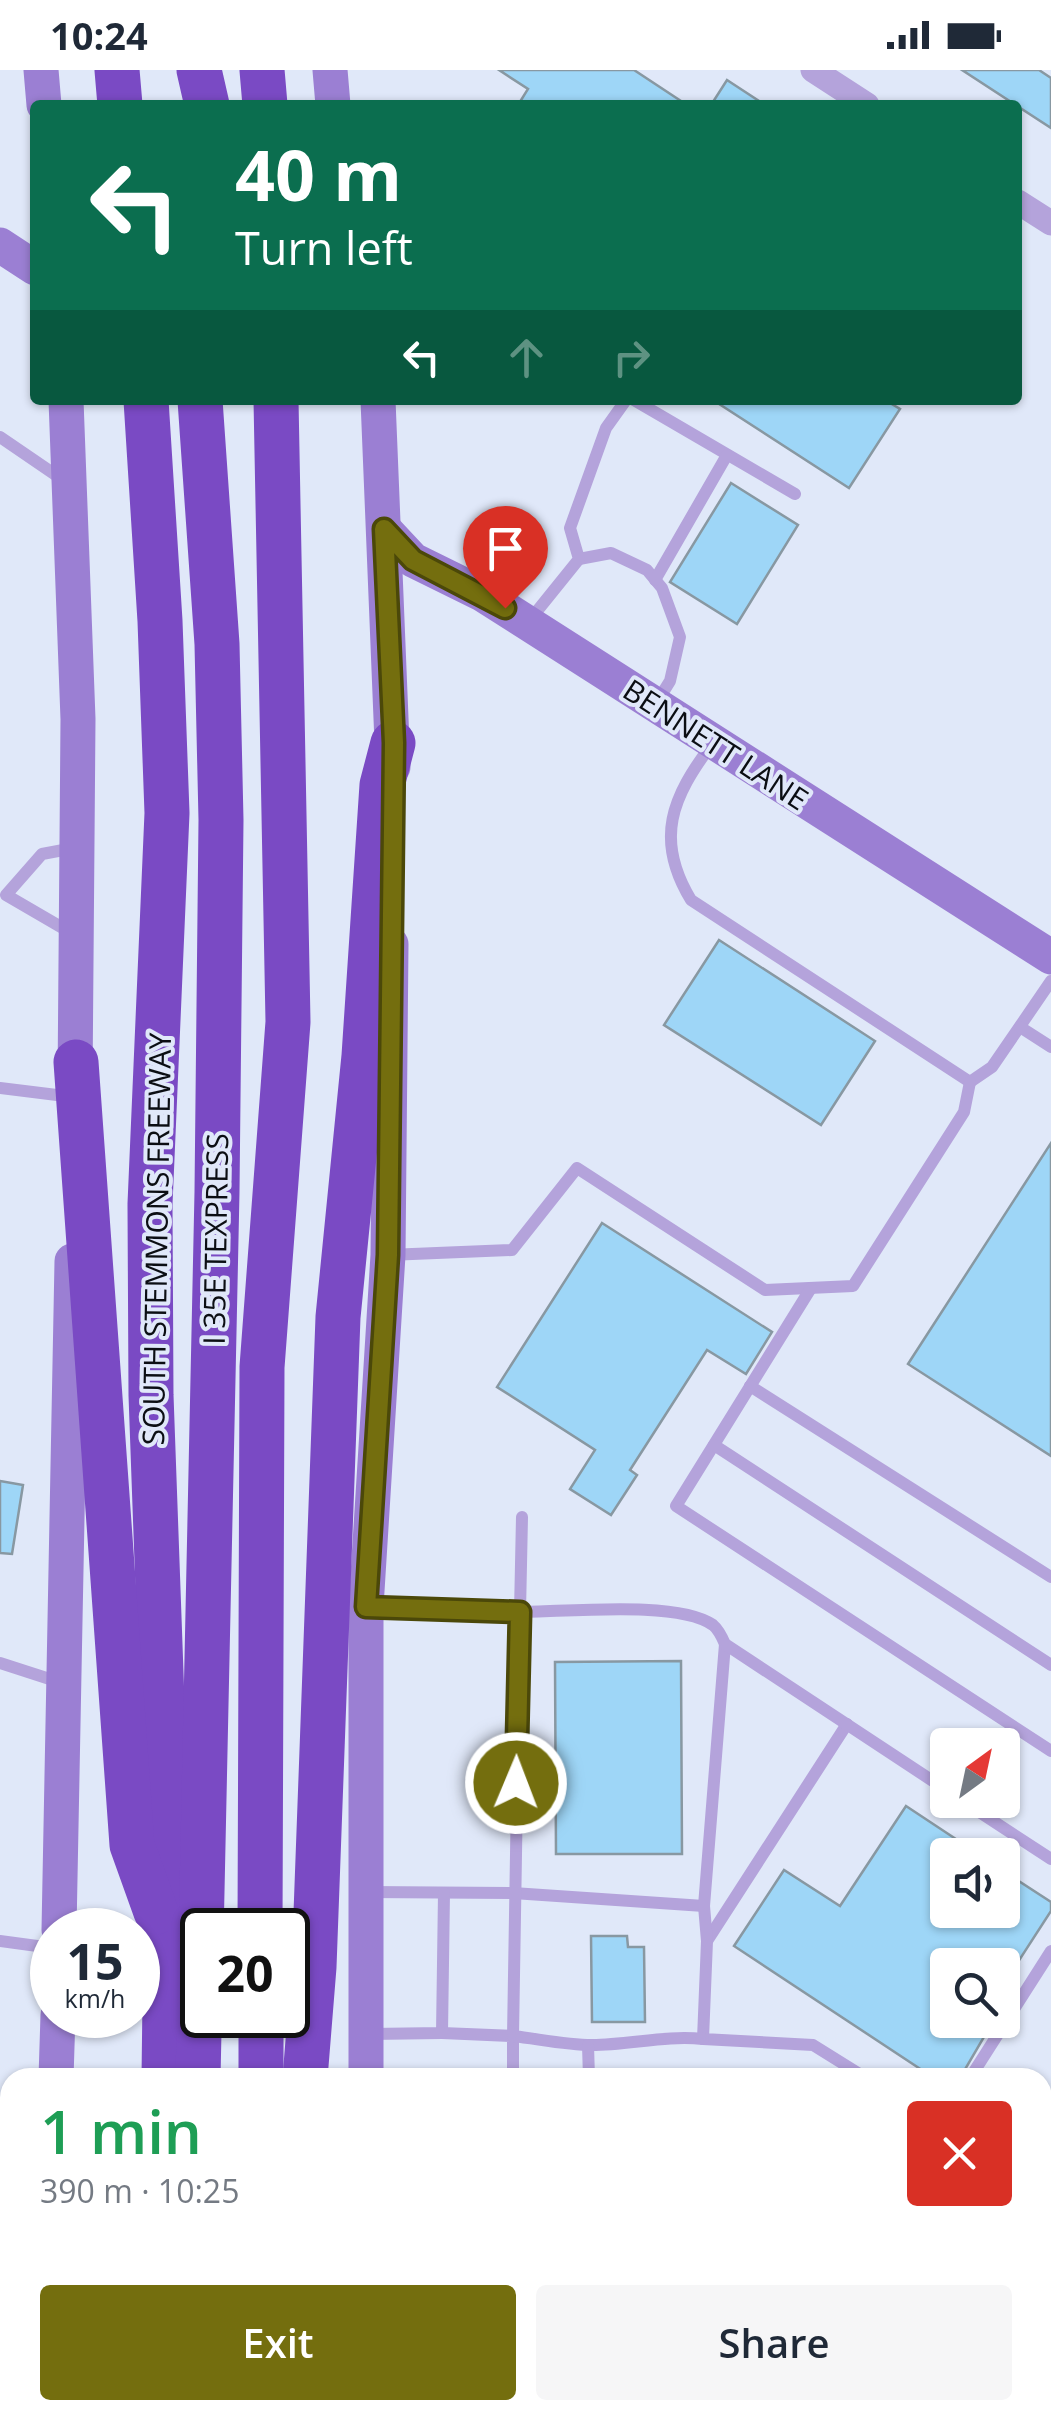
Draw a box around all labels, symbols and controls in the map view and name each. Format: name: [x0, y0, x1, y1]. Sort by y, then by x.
text: 10:24: [50, 9, 148, 61]
text: 40 m: [235, 126, 402, 222]
icon: left: [70, 140, 200, 270]
text: Turn left: [235, 217, 413, 278]
icon: left: [394, 330, 449, 385]
icon: ahead: [499, 330, 554, 385]
icon: right: [604, 330, 659, 385]
pin: [463, 506, 548, 609]
icon: arrive: [478, 521, 533, 576]
street label: BENNETT LANE: [616, 669, 816, 819]
street label: SOUTH STEMMONS FREEWAY: [132, 1032, 180, 1446]
street label: I 35E TEXPRESS: [193, 1133, 237, 1345]
north arrow: [930, 1728, 1020, 1818]
map controls: [930, 1728, 1020, 2038]
position arrow: [464, 1731, 568, 1835]
button: sound: [930, 1838, 1020, 1928]
speed limit sign: 20: [180, 1908, 310, 2038]
text: 15: [66, 1927, 124, 1995]
button: search: [930, 1948, 1020, 2038]
text: km/h: [65, 1981, 125, 2015]
text: 1 min: [40, 2090, 202, 2172]
button: close: [907, 2101, 1012, 2206]
text: 390 m · 10:25: [40, 2169, 239, 2212]
button: Exit: [40, 2285, 516, 2400]
button: Share: [536, 2285, 1012, 2400]

